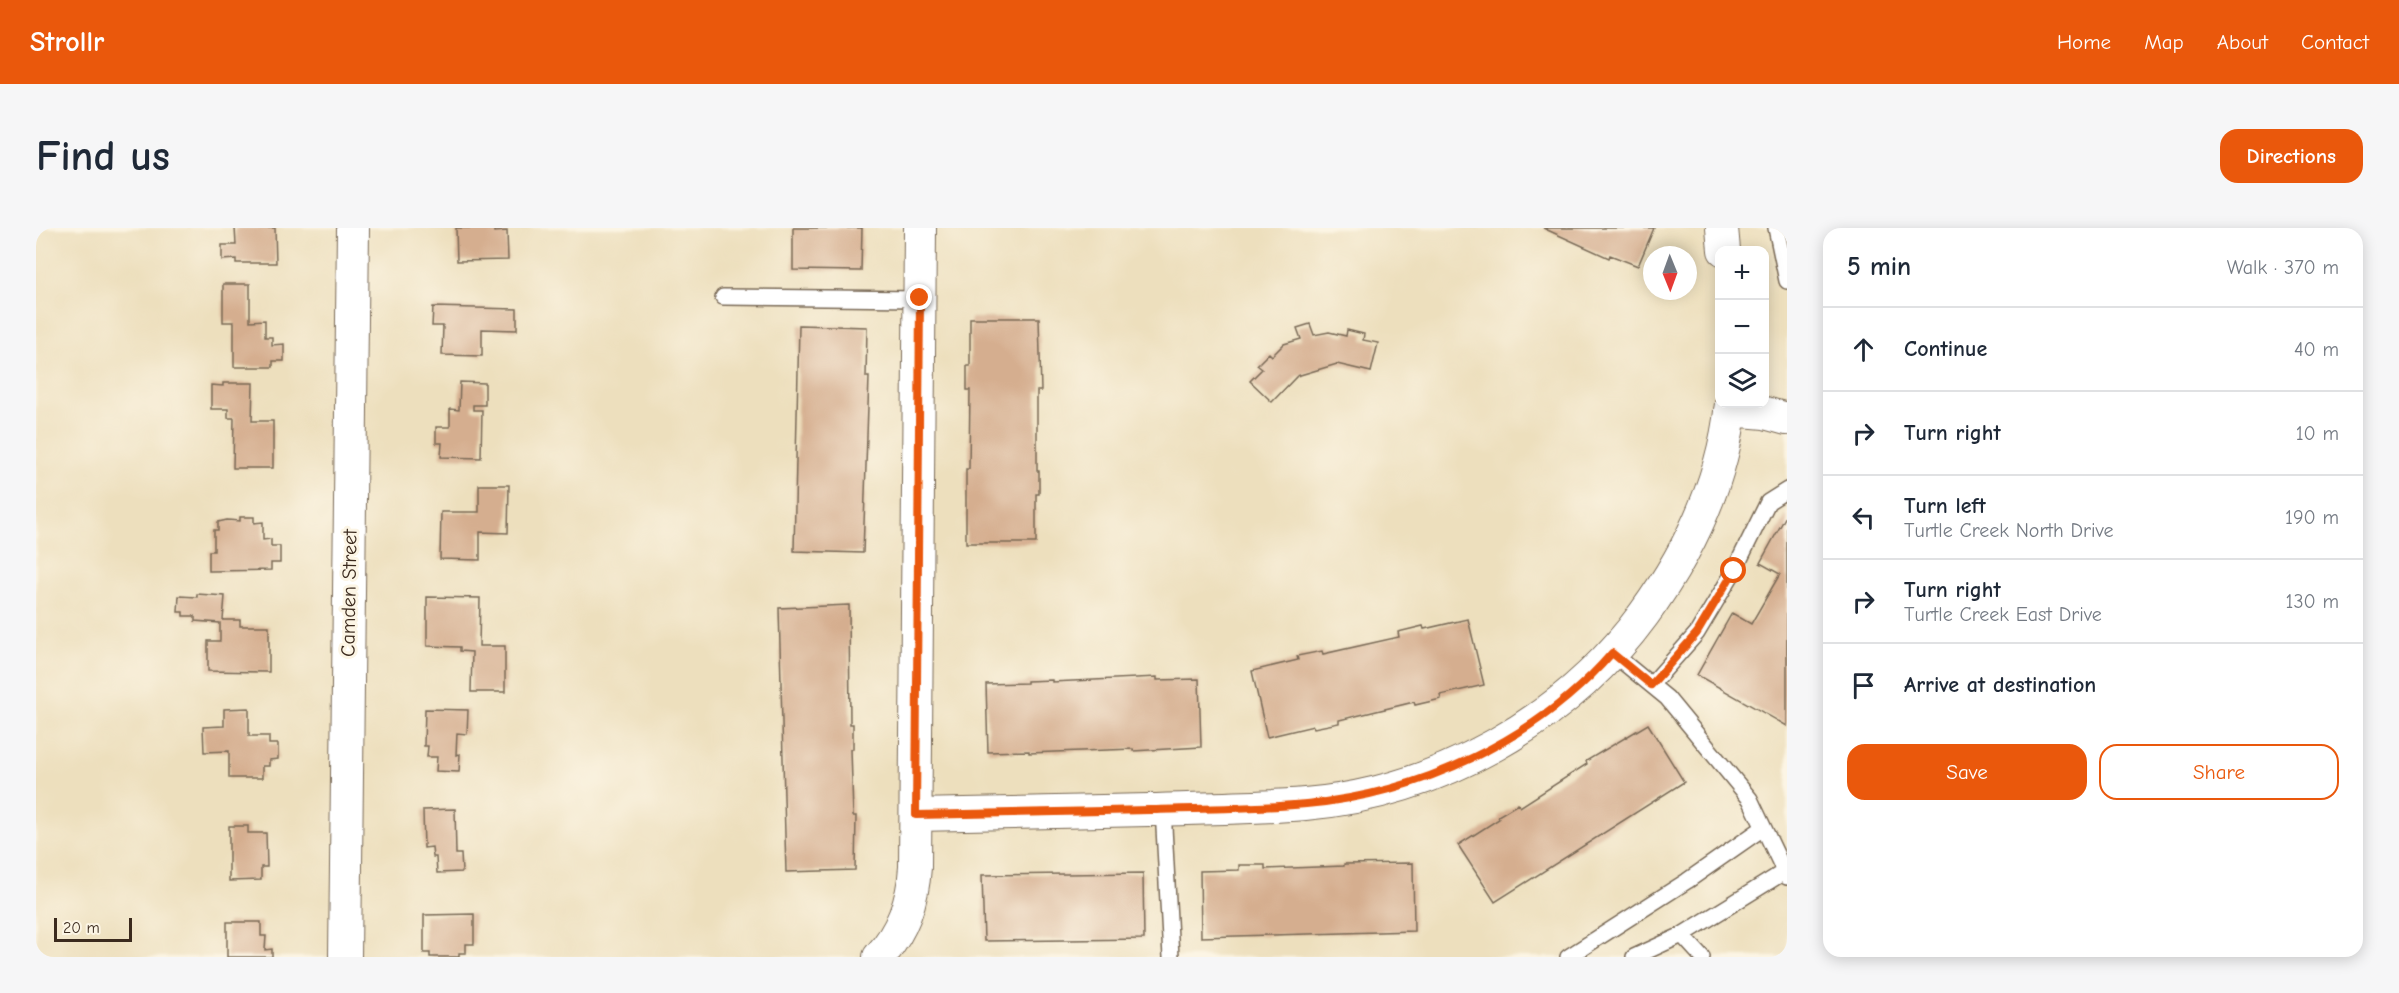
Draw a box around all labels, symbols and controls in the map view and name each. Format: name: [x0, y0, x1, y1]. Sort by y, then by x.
text: Strollr: [30, 26, 104, 58]
text: Home: [2057, 30, 2111, 54]
text: Map: [2144, 30, 2184, 54]
text: About: [2217, 30, 2268, 54]
text: Contact: [2301, 30, 2369, 54]
button: Directions: [2220, 129, 2363, 183]
text: Find us: [36, 132, 170, 181]
north arrow: [1643, 246, 1697, 300]
map controls: [1715, 246, 1769, 408]
button: +: [1715, 246, 1769, 300]
text: 5 min: [1847, 252, 1911, 282]
text: Walk · 370 m: [2227, 256, 2339, 279]
route end: [906, 284, 932, 310]
button: −: [1715, 300, 1769, 354]
icon: ahead: [1847, 333, 1880, 366]
text: Continue: [1904, 336, 1987, 362]
text: 40 m: [2294, 338, 2339, 361]
button: layers: [1715, 354, 1769, 408]
icon: right: [1847, 417, 1880, 450]
text: Turn right: [1904, 420, 2001, 446]
text: 10 m: [2296, 422, 2339, 445]
text: Turn left: [1904, 493, 1986, 519]
icon: left: [1847, 501, 1880, 534]
text: 190 m: [2285, 506, 2339, 529]
text: Turtle Creek North Drive: [1904, 519, 2113, 542]
street label: Camden Street: [336, 528, 362, 657]
route start: [1720, 557, 1746, 583]
text: Turn right: [1904, 577, 2001, 603]
icon: right: [1847, 585, 1880, 618]
text: 130 m: [2286, 590, 2339, 613]
text: Turtle Creek East Drive: [1904, 603, 2102, 626]
icon: arrive: [1847, 669, 1880, 702]
text: Arrive at destination: [1904, 672, 2096, 698]
button: Save: [1847, 744, 2087, 800]
button: Share: [2099, 744, 2339, 800]
scale bar: [54, 915, 132, 942]
text: 20 m: [63, 919, 100, 937]

